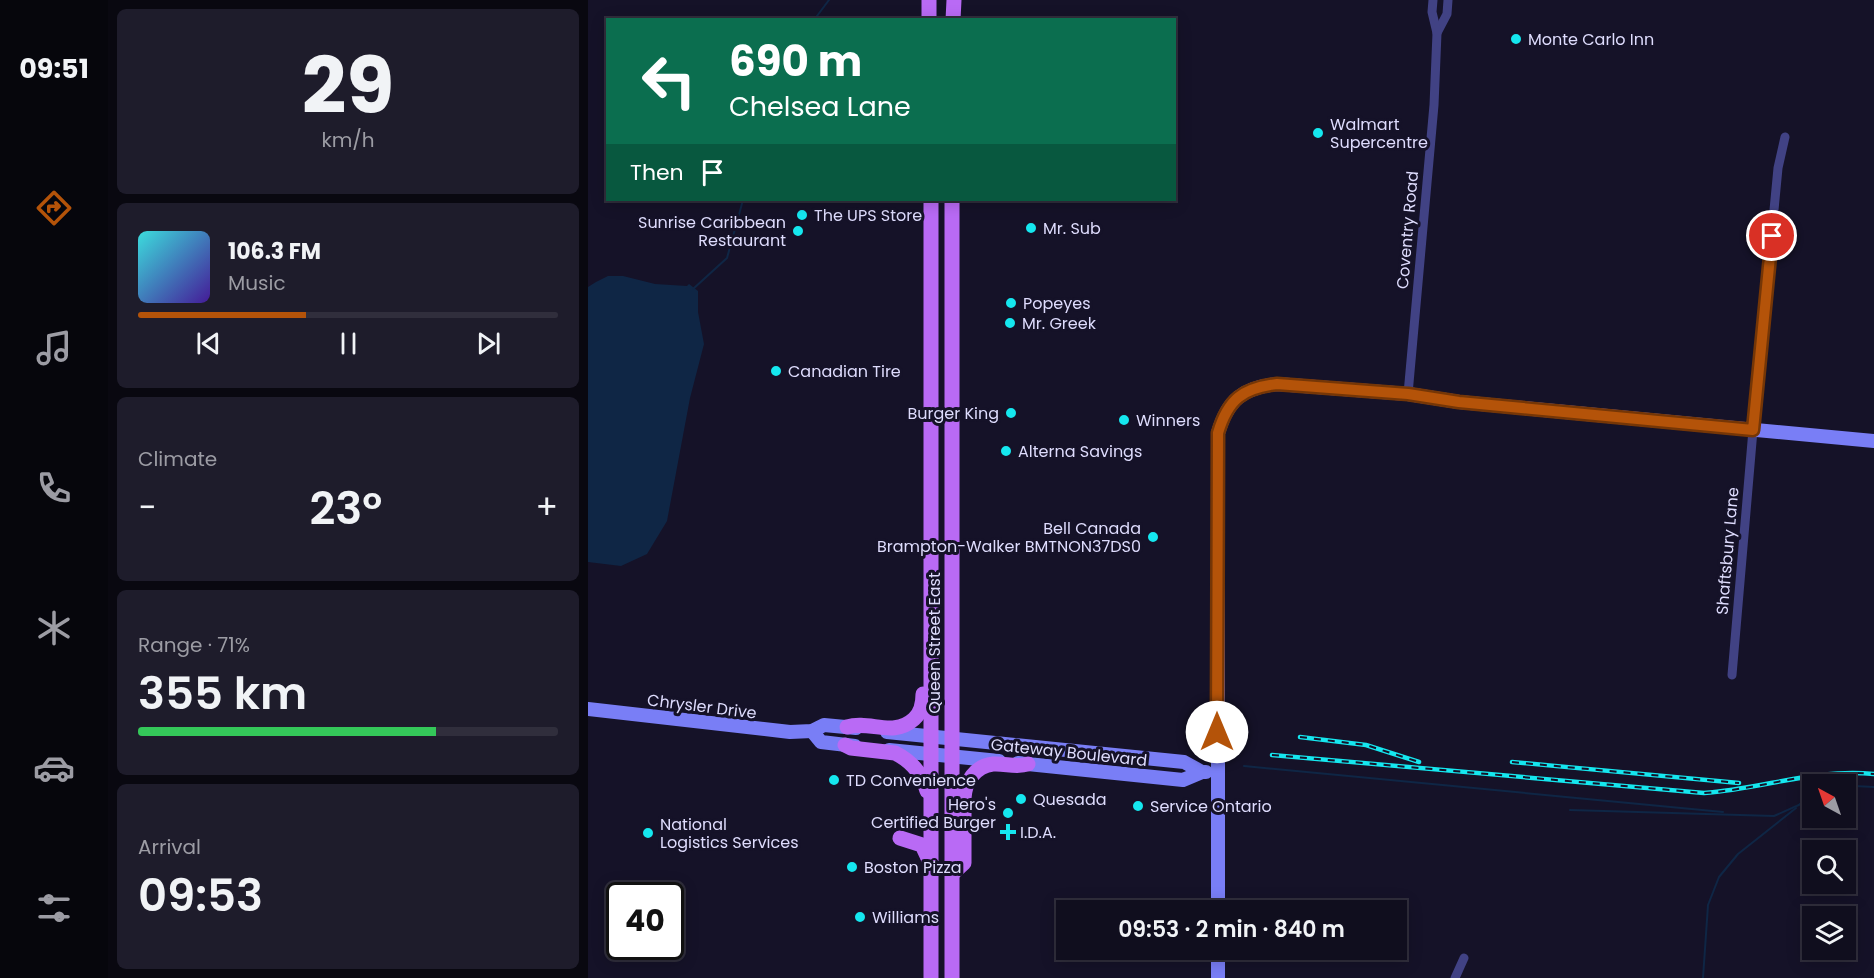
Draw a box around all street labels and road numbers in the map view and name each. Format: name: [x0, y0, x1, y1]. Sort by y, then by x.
street label: Coventry Road: [1391, 170, 1424, 290]
street label: Shaftsbury Lane: [1710, 486, 1745, 616]
street label: Queen Street East: [923, 572, 946, 714]
street label: Chrysler Drive: [646, 688, 758, 725]
street label: Gateway Boulevard: [990, 733, 1148, 772]

